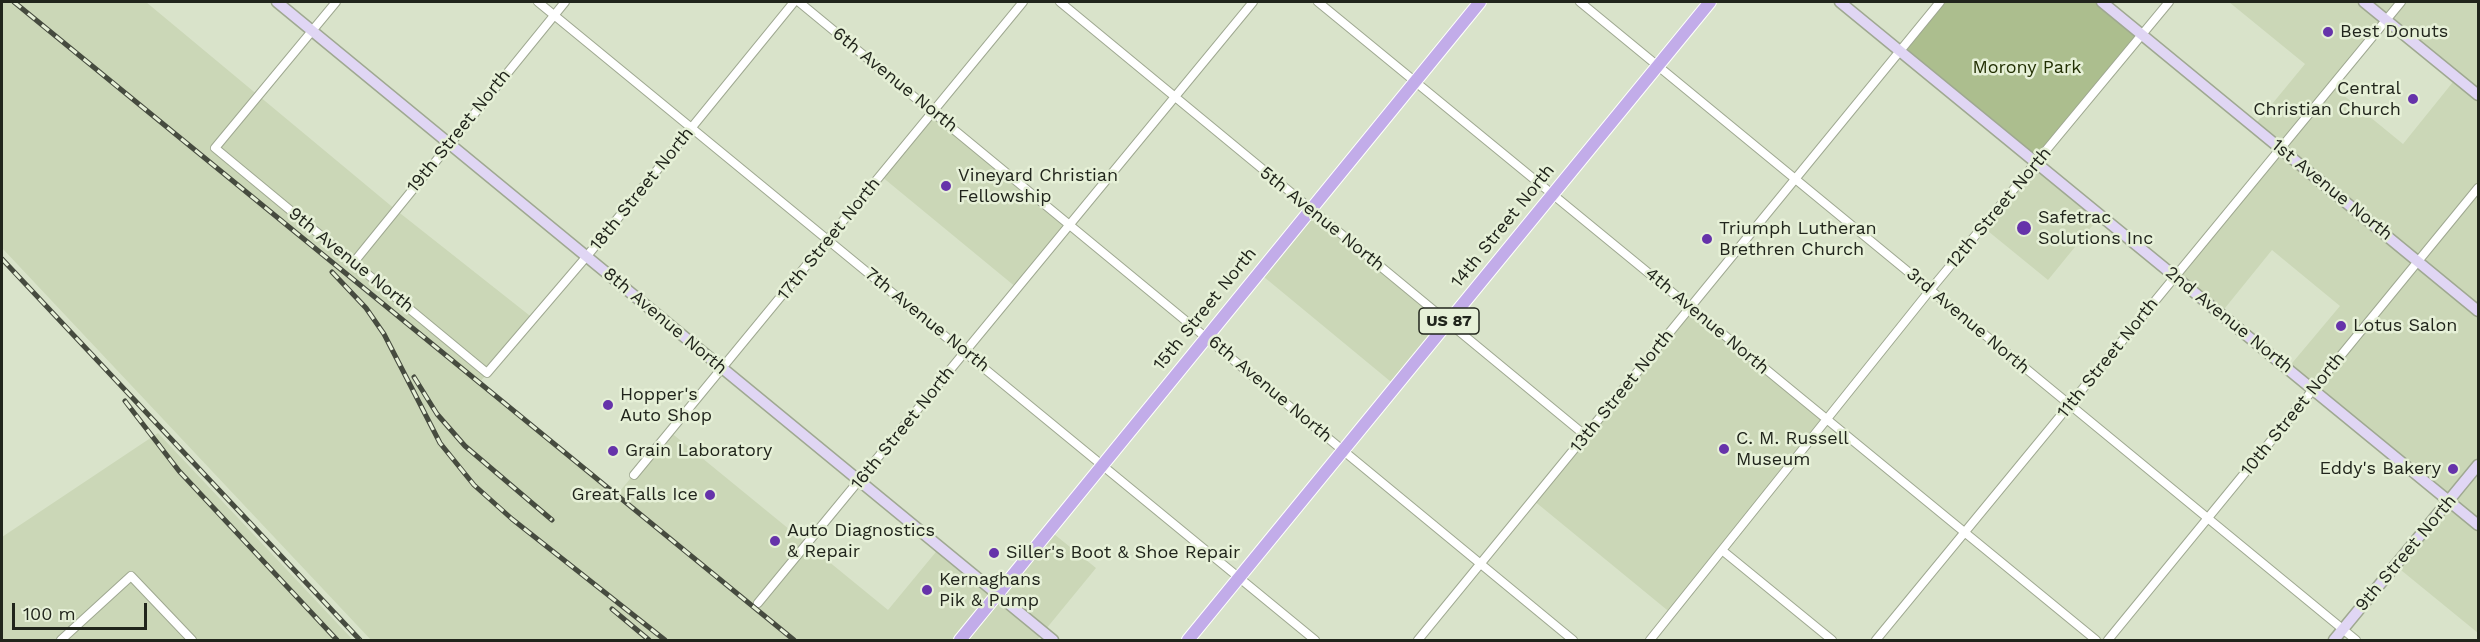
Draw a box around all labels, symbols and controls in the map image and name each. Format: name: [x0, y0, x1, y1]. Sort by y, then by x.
place label: Best Donuts: [2340, 21, 2448, 43]
street label: 6th Avenue North: [828, 23, 962, 137]
marker: Best Donuts: [2321, 25, 2335, 39]
park label: Morony Park: [1973, 57, 2081, 79]
street label: 19th Street North: [403, 65, 515, 197]
place label: Central Christian Church: [2253, 78, 2401, 121]
marker: Central Christian Church: [2406, 92, 2420, 106]
street label: 18th Street North: [586, 123, 698, 255]
street label: 1st Avenue North: [2267, 135, 2397, 245]
street label: 12th Street North: [1942, 143, 2056, 273]
street label: 14th Street North: [1447, 160, 1559, 292]
street label: 5th Avenue North: [1255, 162, 1389, 276]
place label: Vineyard Christian Fellowship: [958, 165, 1118, 207]
street label: 17th Street North: [773, 173, 885, 305]
marker: Vineyard Christian Fellowship: [939, 179, 953, 193]
street label: 9th Avenue North: [284, 203, 418, 317]
place label: Safetrac Solutions Inc: [2038, 207, 2153, 250]
place label: Triumph Lutheran Brethren Church: [1719, 218, 1877, 260]
marker: Safetrac Solutions Inc: [2015, 219, 2033, 237]
marker: Triumph Lutheran Brethren Church: [1700, 232, 1714, 246]
street label: 15th Street North: [1149, 243, 1261, 375]
street label: 2nd Avenue North: [2161, 262, 2297, 378]
street label: 8th Avenue North: [599, 263, 731, 379]
street label: 7th Avenue North: [860, 263, 994, 377]
street label: 4th Avenue North: [1641, 263, 1773, 379]
street label: 3rd Avenue North: [1902, 263, 2034, 379]
street label: 11th Street North: [2053, 293, 2163, 423]
road number: US 87: [1419, 308, 1479, 334]
place label: Lotus Salon: [2353, 315, 2457, 337]
marker: Lotus Salon: [2334, 319, 2348, 333]
street label: 13th Street North: [1566, 325, 1678, 457]
street label: 6th Avenue North: [1204, 331, 1336, 447]
street label: 10th Street North: [2237, 348, 2349, 480]
street label: 16th Street North: [847, 362, 959, 494]
place label: Hopper's Auto Shop: [620, 384, 712, 426]
marker: Hopper's Auto Shop: [601, 398, 615, 412]
place label: C. M. Russell Museum: [1736, 428, 1849, 470]
place label: Grain Laboratory: [625, 440, 772, 462]
marker: C. M. Russell Museum: [1717, 442, 1731, 456]
marker: Grain Laboratory: [606, 444, 620, 458]
place label: Eddy's Bakery: [2320, 458, 2441, 480]
marker: Eddy's Bakery: [2446, 462, 2460, 476]
place label: Great Falls Ice: [571, 484, 698, 506]
marker: Great Falls Ice: [703, 488, 717, 502]
street label: 9th Street North: [2351, 490, 2461, 616]
place label: Auto Diagnostics & Repair: [787, 520, 935, 562]
marker: Auto Diagnostics & Repair: [768, 534, 782, 548]
place label: Siller's Boot & Shoe Repair: [1006, 542, 1240, 564]
marker: Siller's Boot & Shoe Repair: [987, 546, 1001, 560]
place label: Kernaghans Pik & Pump: [939, 569, 1041, 612]
marker: Kernaghans Pik & Pump: [920, 583, 934, 597]
scale bar: [15, 591, 150, 629]
text: 100 m: [23, 603, 76, 624]

